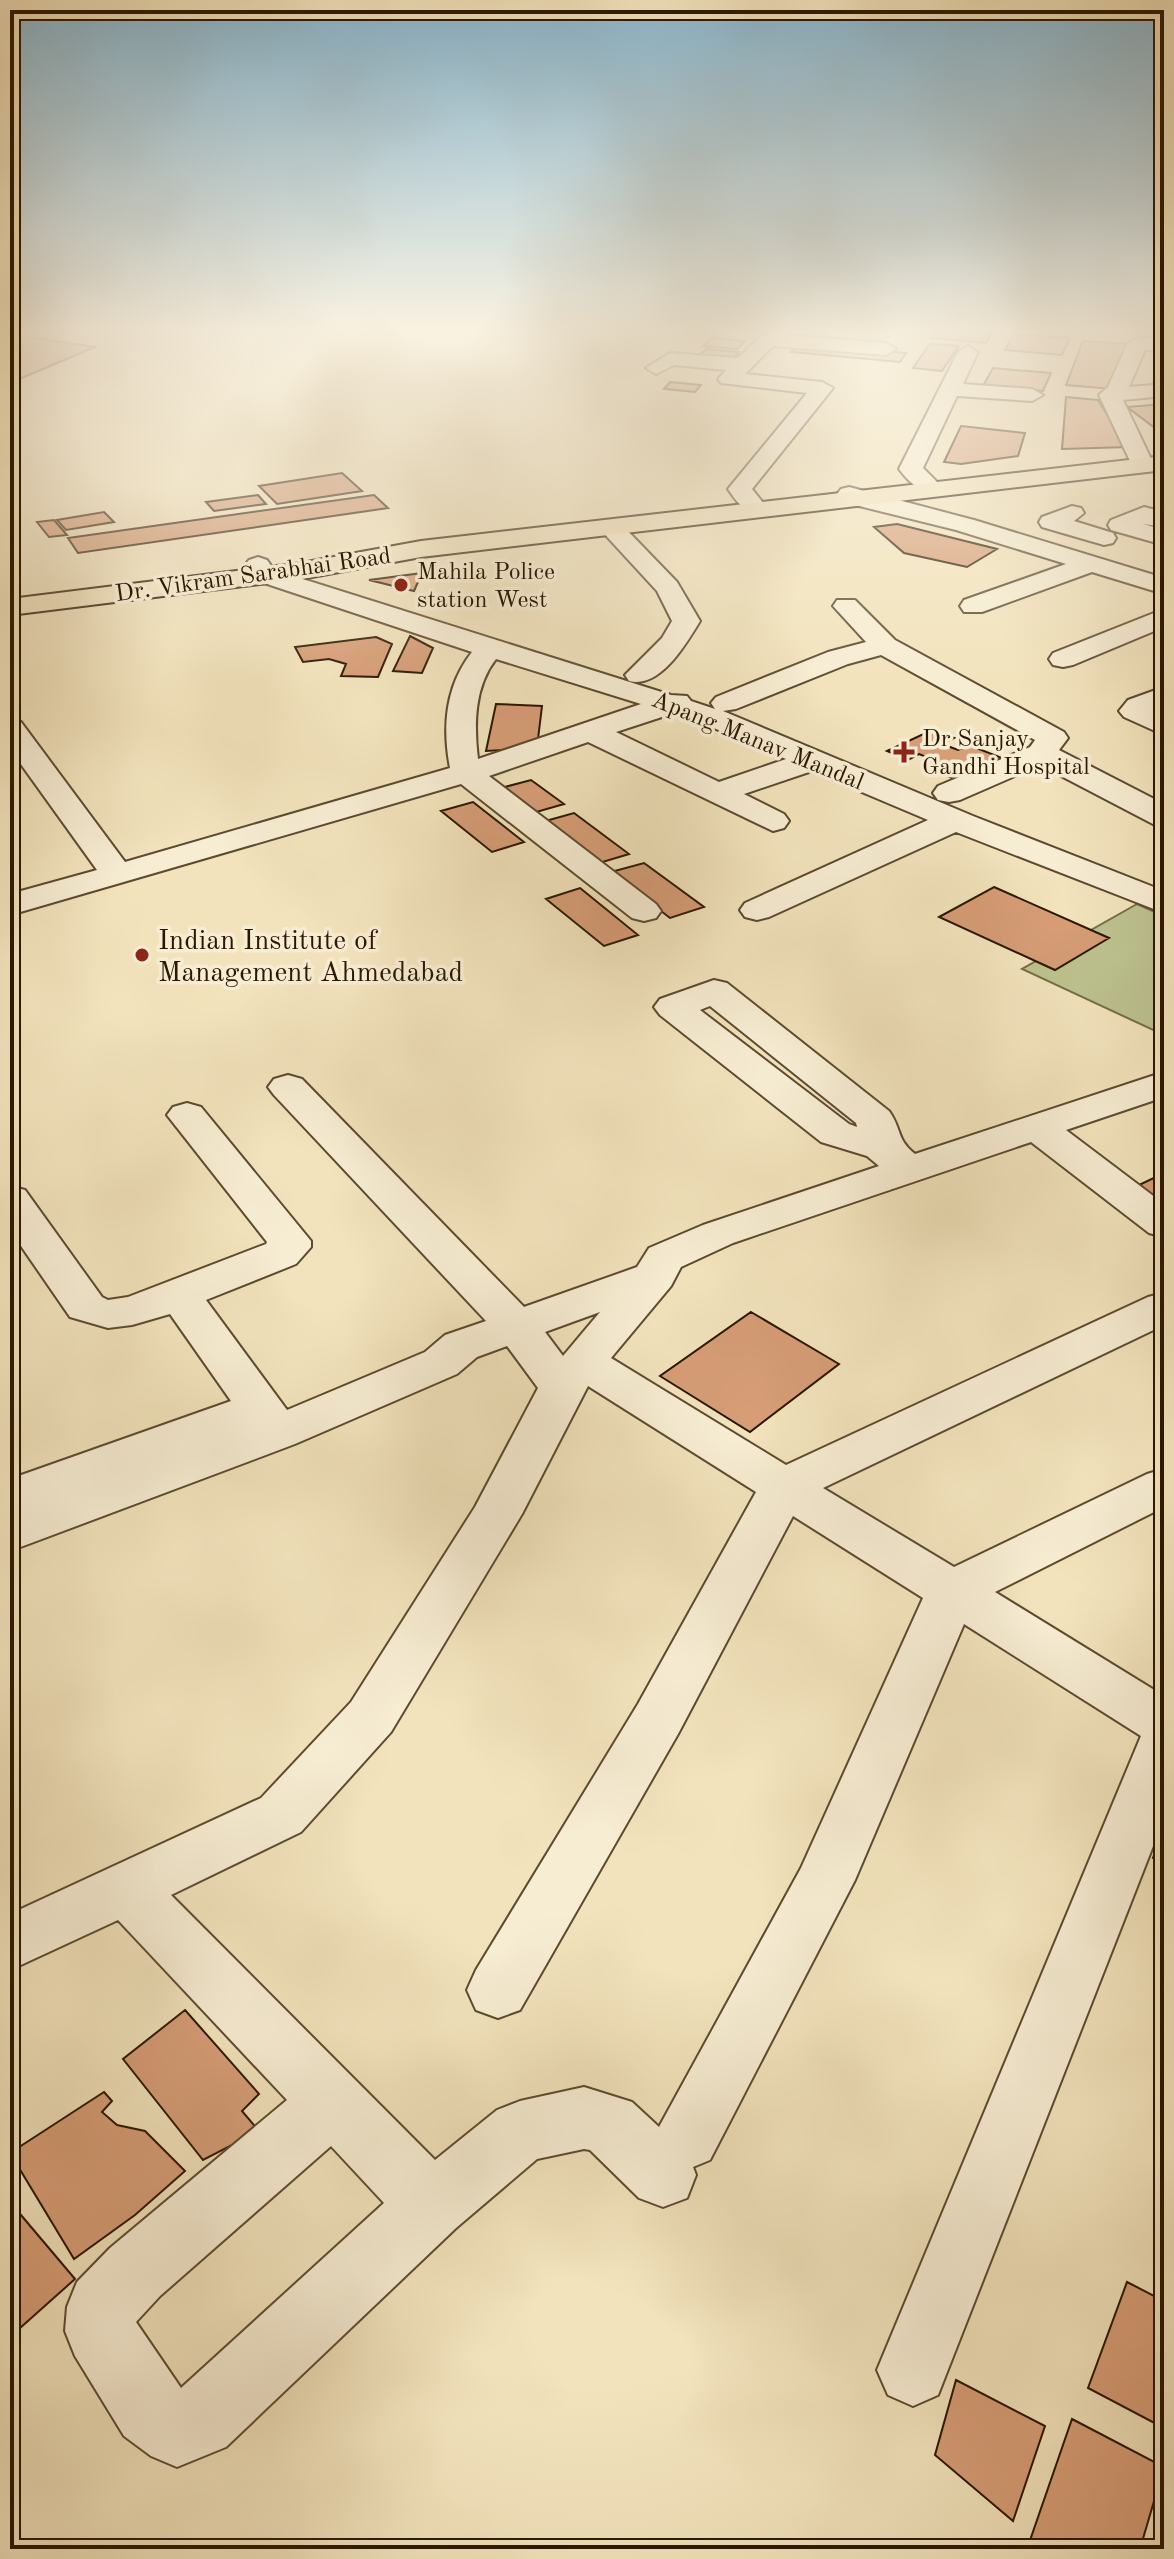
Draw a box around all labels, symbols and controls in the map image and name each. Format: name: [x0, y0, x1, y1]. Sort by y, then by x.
street label: Dr. Vikram Sarabhai Road: [114, 545, 393, 607]
place label: Mahila Police station West: [417, 561, 555, 613]
marker: Mahila Police station West: [392, 576, 410, 594]
street label: Apang Manav Mandal: [648, 688, 867, 795]
place label: Dr Sanjay Gandhi Hospital: [922, 728, 1090, 780]
marker: Dr Sanjay Gandhi Hospital: [893, 741, 915, 763]
place label: Indian Institute of Management Ahmedabad: [158, 928, 463, 988]
marker: Indian Institute of Management Ahmedabad: [133, 946, 151, 964]

